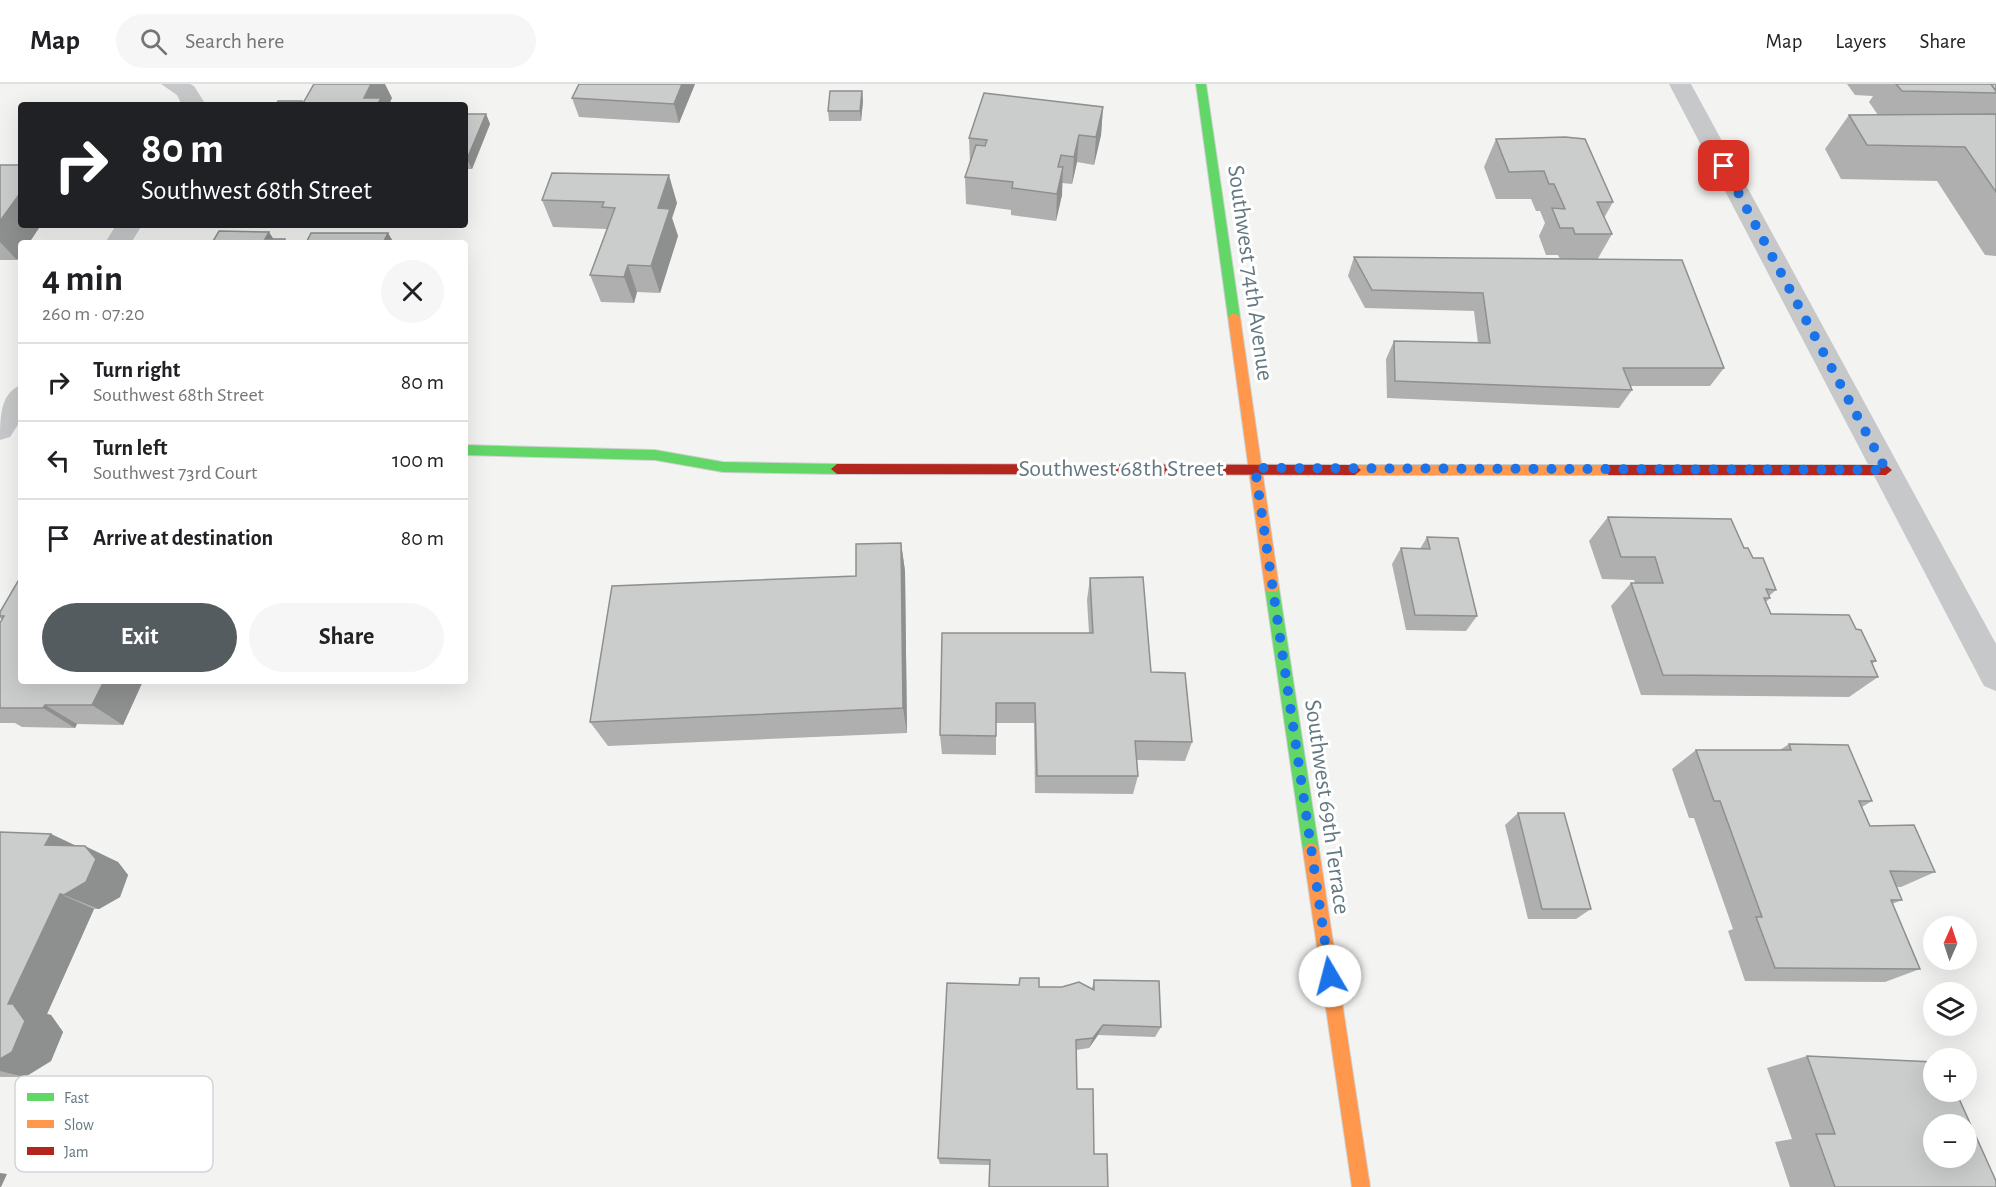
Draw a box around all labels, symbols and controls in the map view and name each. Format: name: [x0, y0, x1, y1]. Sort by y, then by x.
search box: [116, 14, 536, 68]
icon: search: [137, 25, 170, 58]
text: Map: [30, 27, 80, 55]
text: Search here: [185, 30, 284, 52]
text: Map: [1766, 31, 1802, 52]
text: Layers: [1835, 31, 1886, 52]
text: Share: [1919, 31, 1966, 52]
icon: right: [42, 126, 120, 204]
text: 80 m: [141, 128, 224, 170]
pin: [1698, 140, 1749, 191]
icon: arrive: [1707, 149, 1740, 182]
street label: Southwest 74th Avenue: [1223, 164, 1277, 382]
text: Southwest 68th Street: [141, 177, 372, 204]
button: close: [381, 260, 444, 323]
text: 4 min: [42, 261, 123, 297]
text: 260 m · 07:20: [42, 304, 145, 324]
text: Turn right: [93, 359, 180, 381]
icon: right: [42, 366, 75, 399]
text: 80 m: [401, 371, 444, 393]
text: Southwest 68th Street: [93, 385, 264, 405]
text: Turn left: [93, 437, 167, 459]
icon: left: [42, 444, 75, 477]
text: 100 m: [392, 449, 444, 471]
street label: Southwest 68th Street: [1018, 457, 1224, 481]
text: Southwest 73rd Court: [93, 463, 257, 483]
icon: arrive: [42, 522, 75, 555]
text: Arrive at destination: [93, 527, 273, 549]
text: 80 m: [401, 527, 444, 549]
button: Exit: [42, 603, 237, 672]
button: Share: [249, 603, 444, 672]
street label: Southwest 69th Terrace: [1300, 698, 1354, 916]
north arrow: [1923, 916, 1977, 970]
map controls: [1923, 916, 1977, 1168]
position arrow: [1298, 944, 1362, 1008]
button: layers: [1923, 982, 1977, 1036]
button: +: [1923, 1048, 1977, 1102]
legend: [15, 1076, 213, 1172]
text: Fast: [64, 1090, 89, 1106]
button: −: [1923, 1114, 1977, 1168]
text: Slow: [64, 1117, 94, 1133]
text: Jam: [64, 1144, 89, 1160]

